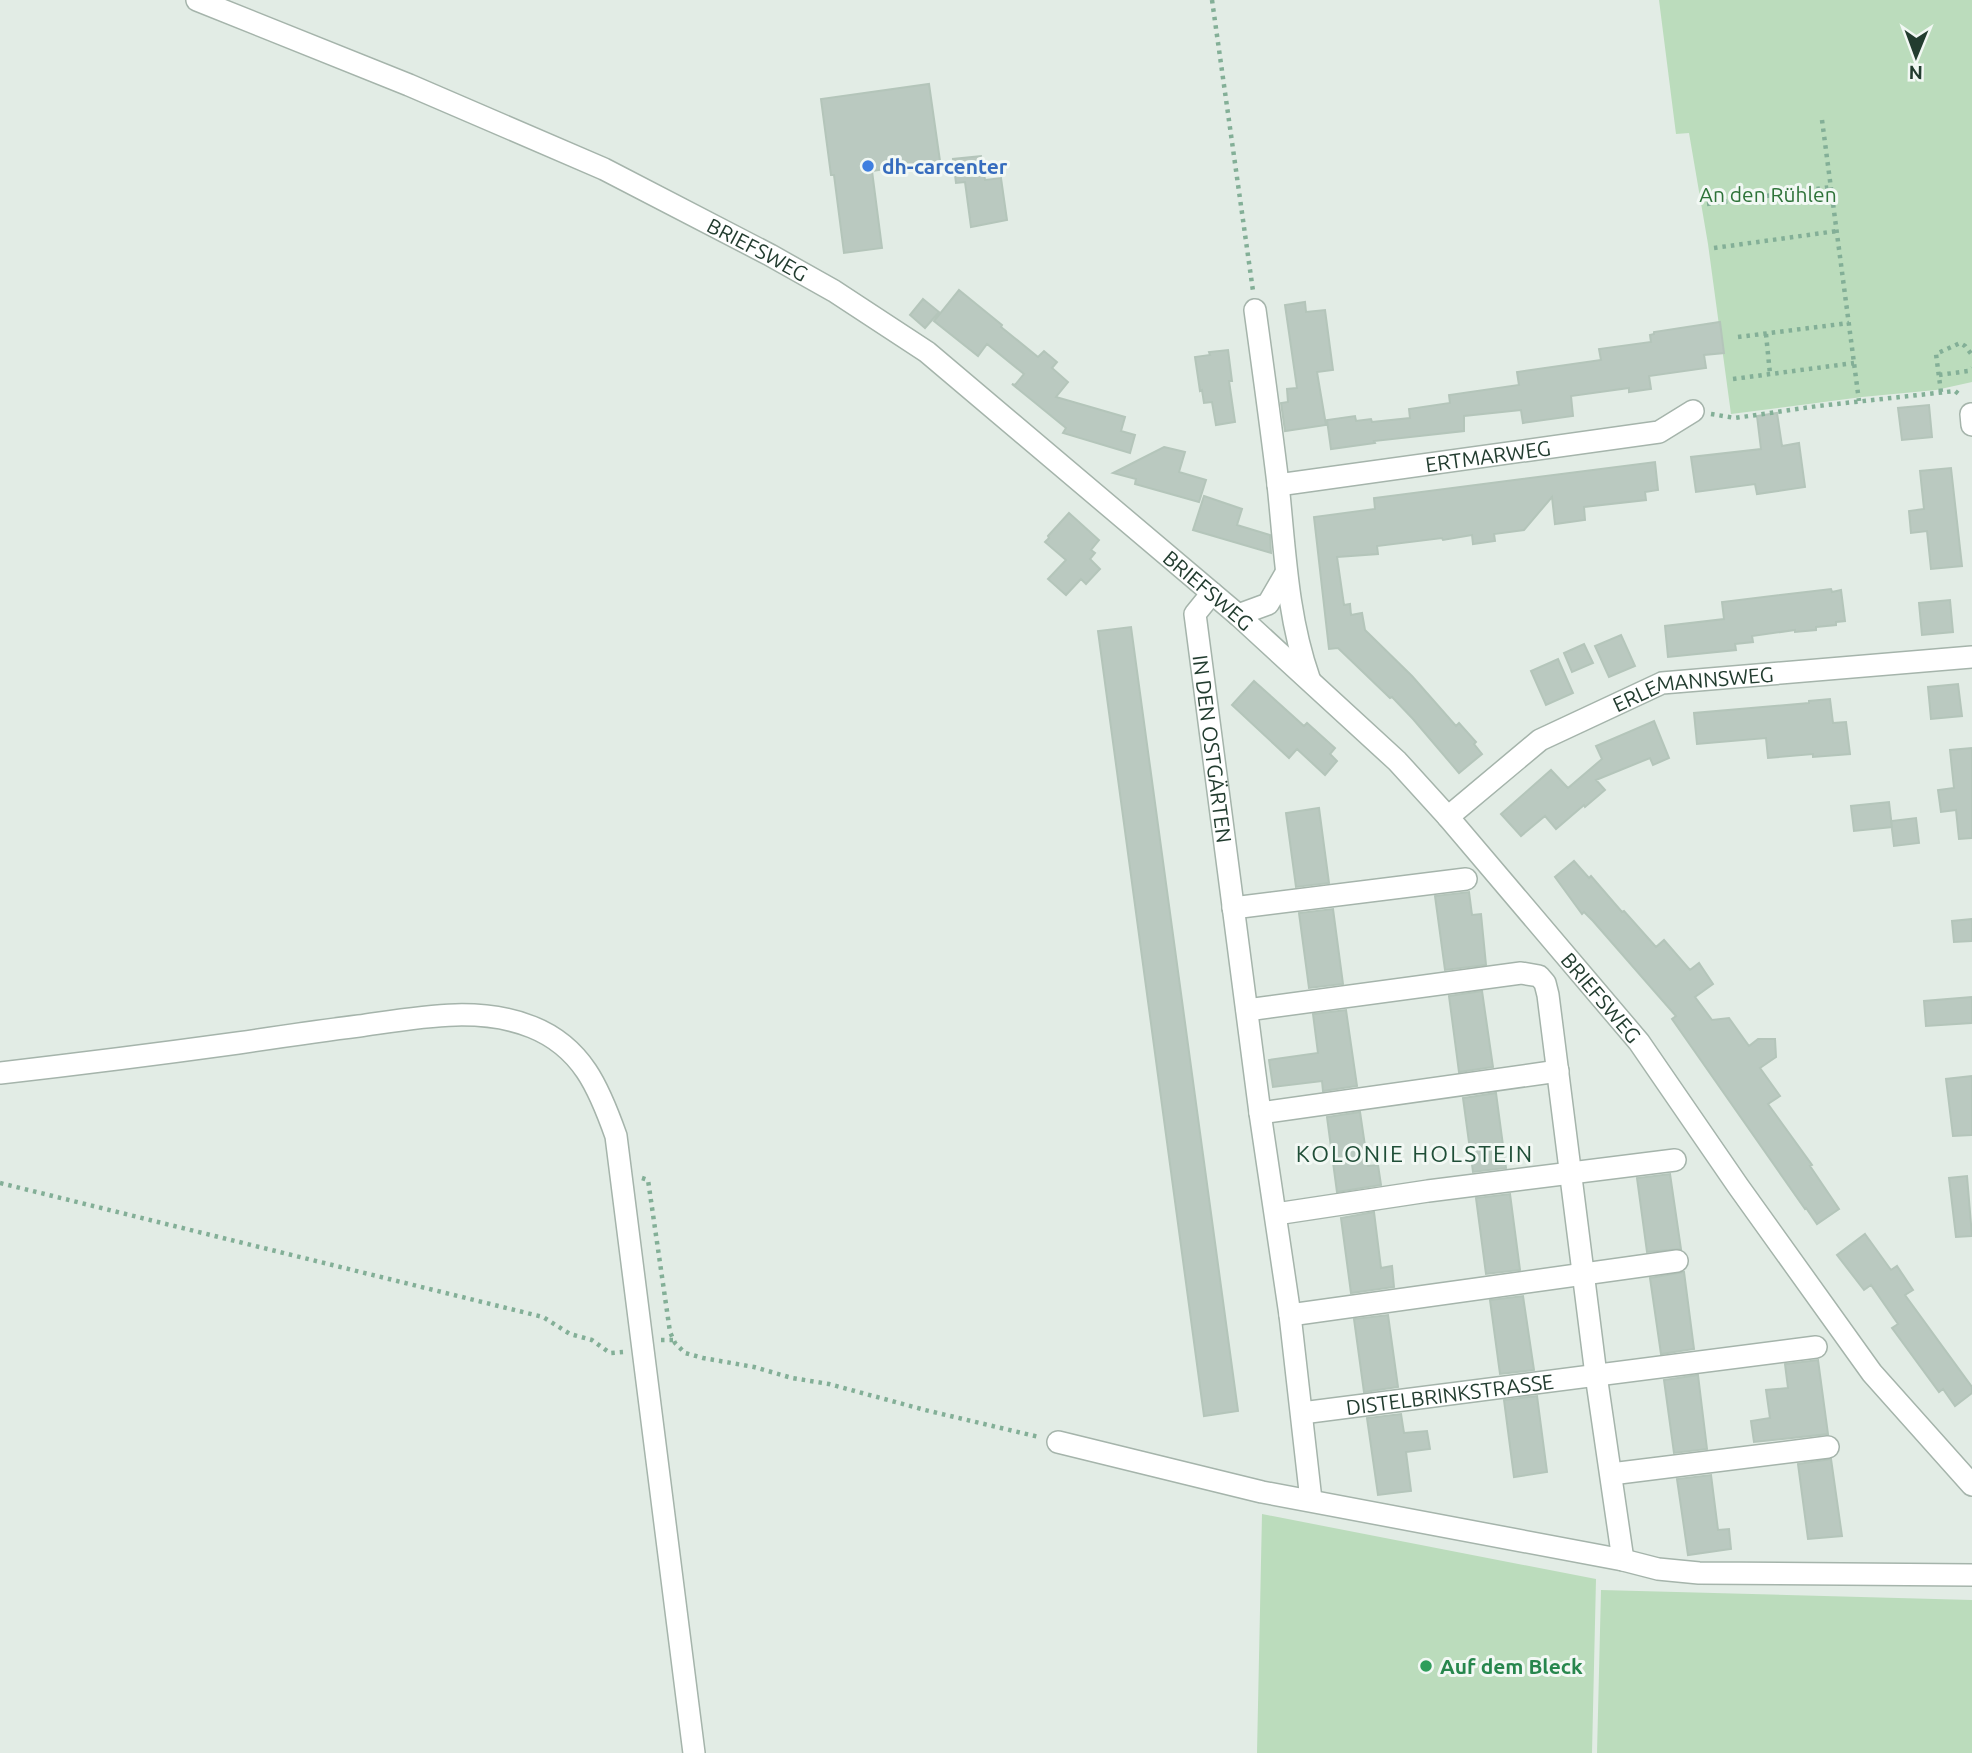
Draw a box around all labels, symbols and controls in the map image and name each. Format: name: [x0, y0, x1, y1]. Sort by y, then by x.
north arrow: [1881, 21, 1951, 91]
text: N: [1908, 62, 1923, 84]
place label: dh-carcenter: [882, 154, 1008, 178]
marker: dh-carcenter: [860, 158, 876, 174]
park label: An den Rühlen: [1699, 182, 1837, 206]
street label: BRIEFSWEG: [703, 213, 812, 286]
street label: ERTMARWEG: [1424, 435, 1552, 476]
street label: BRIEFSWEG: [1159, 545, 1258, 635]
street label: IN DEN OSTGÄRTEN: [1188, 653, 1237, 844]
street label: ERLEMANNSWEG: [1609, 662, 1775, 716]
street label: BRIEFSWEG: [1556, 948, 1646, 1047]
district label: KOLONIE HOLSTEIN: [1296, 1141, 1534, 1166]
street label: DISTELBRINKSTRASSE: [1345, 1369, 1555, 1419]
place label: Auf dem Bleck: [1440, 1654, 1583, 1678]
marker: Auf dem Bleck: [1418, 1658, 1434, 1674]

